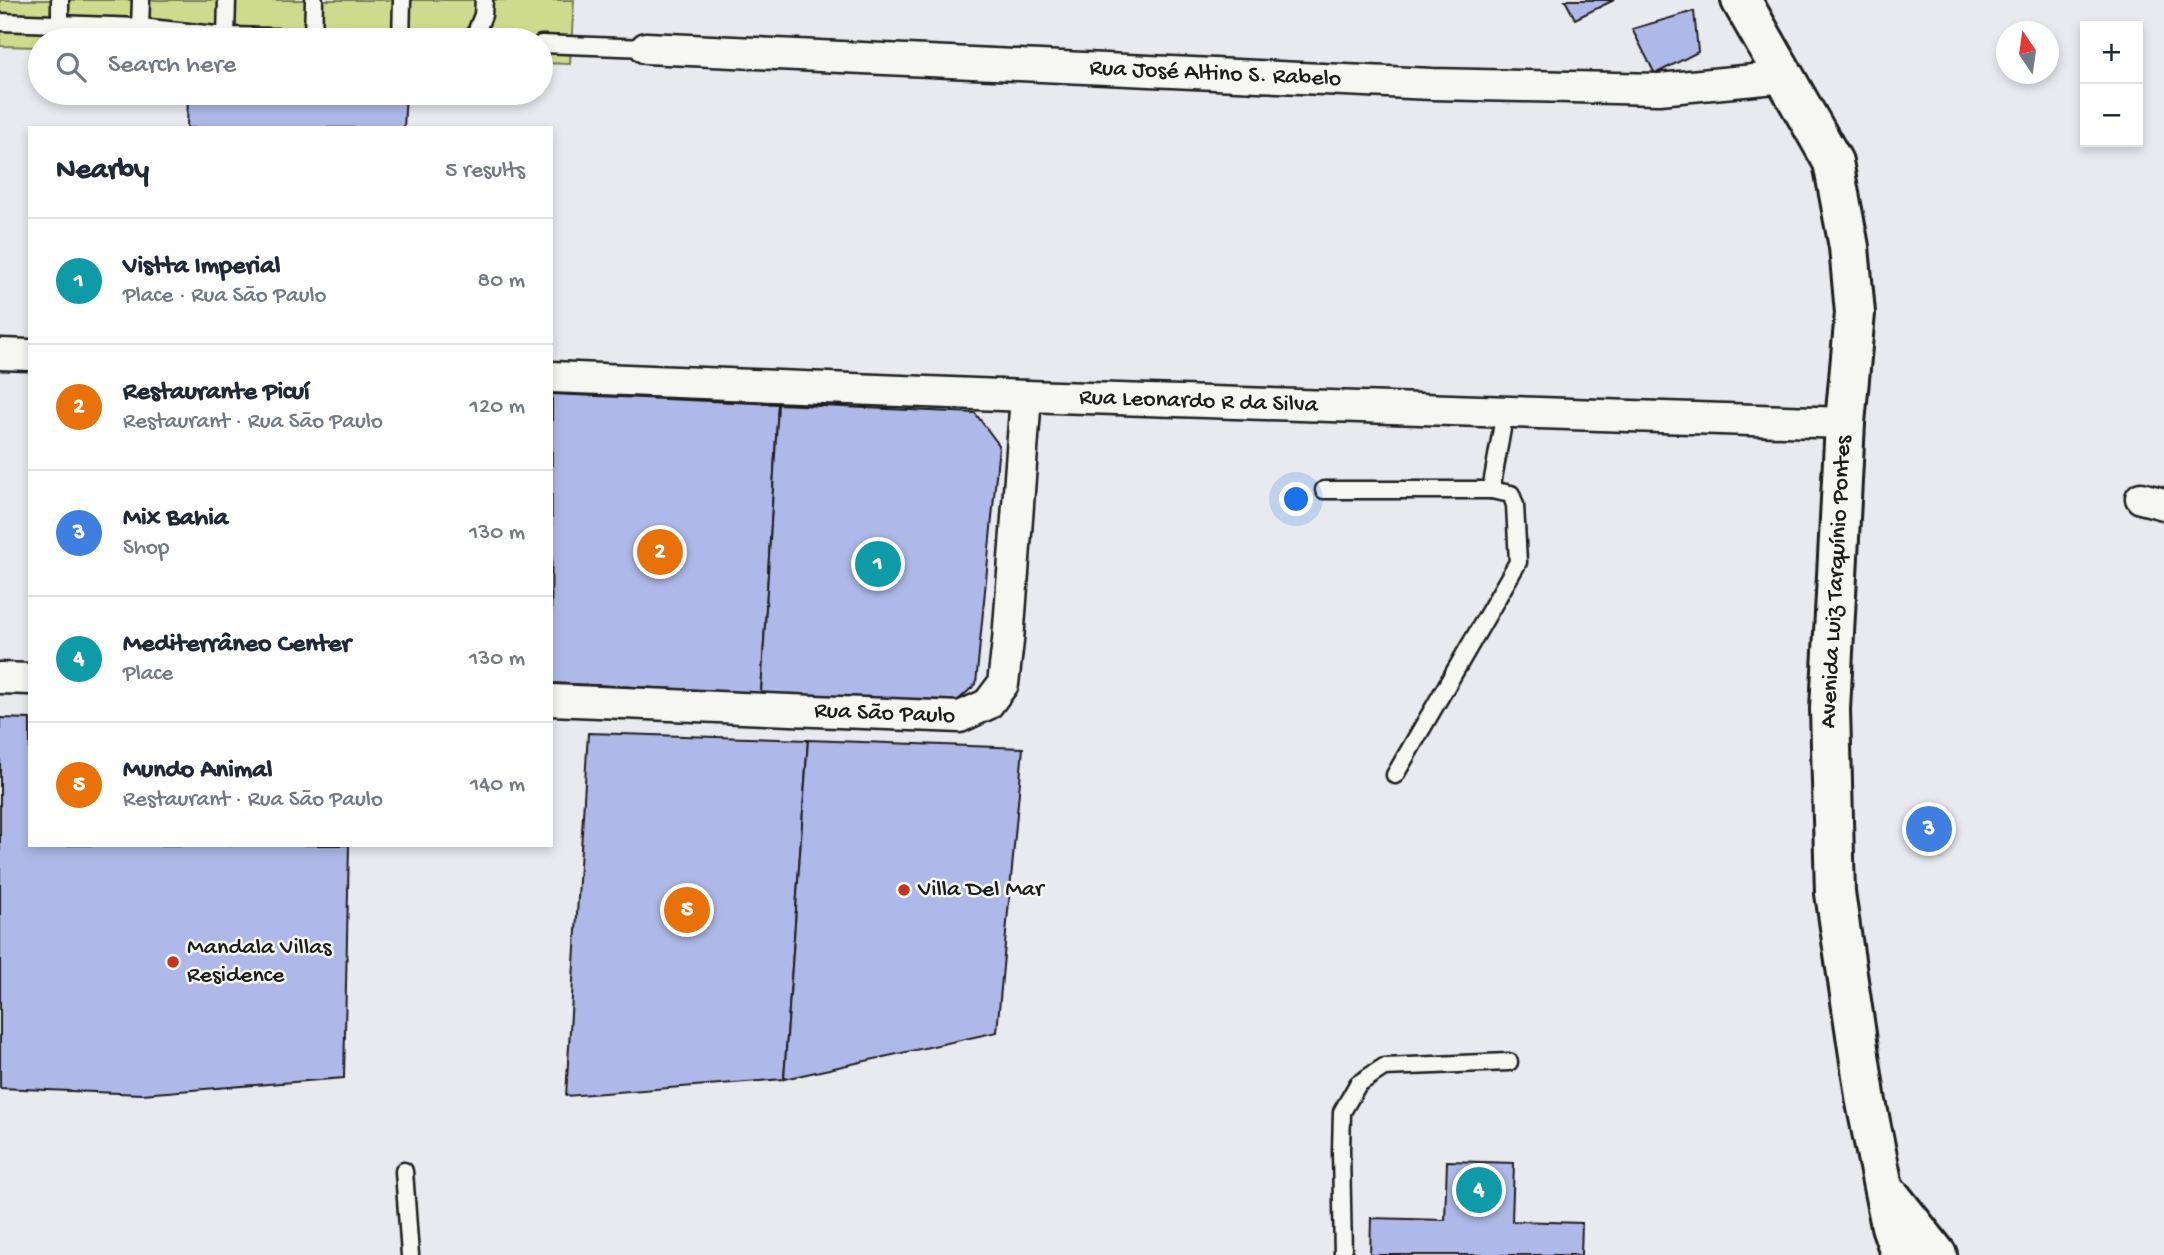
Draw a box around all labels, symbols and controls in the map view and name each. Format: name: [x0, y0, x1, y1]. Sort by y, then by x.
north arrow: [1996, 21, 2059, 84]
map controls: [2080, 21, 2143, 147]
button: +: [2080, 21, 2143, 84]
search box: [28, 28, 553, 105]
icon: search: [52, 48, 90, 86]
text: Search here: [108, 51, 236, 82]
street label: Rua José Altino S. Rabelo: [1089, 54, 1342, 94]
button: −: [2080, 84, 2143, 147]
text: Nearby: [56, 154, 149, 189]
text: 5 results: [445, 158, 525, 185]
text: Vistta Imperial: [123, 252, 280, 283]
text: 1: [74, 268, 84, 295]
text: 80 m: [478, 268, 525, 295]
text: Place · Rua São Paulo: [123, 283, 326, 310]
text: Restaurante Picuí: [123, 378, 310, 409]
street label: Rua Leonardo R da Silva: [1079, 383, 1319, 420]
text: 2: [73, 394, 85, 421]
text: 120 m: [470, 394, 525, 421]
text: Restaurant · Rua São Paulo: [123, 409, 383, 436]
street label: Avenida Luiz Tarquínio Pontes: [1815, 434, 1859, 729]
your location: [1279, 482, 1313, 516]
text: Mix Bahia: [123, 504, 228, 535]
text: 3: [73, 520, 85, 547]
text: 130 m: [469, 520, 525, 547]
pin: 2: [637, 526, 683, 578]
text: Shop: [123, 535, 169, 562]
pin: 1: [855, 538, 901, 590]
text: Mediterrâneo Center: [123, 630, 351, 661]
text: 4: [74, 646, 84, 673]
text: 130 m: [469, 646, 525, 673]
text: Place: [123, 661, 173, 688]
street label: Rua São Paulo: [814, 696, 956, 731]
text: Mundo Animal: [123, 756, 272, 787]
text: 5: [73, 772, 85, 799]
text: 140 m: [470, 772, 525, 799]
text: Restaurant · Rua São Paulo: [123, 787, 383, 814]
pin: 3: [1906, 803, 1952, 855]
place label: Villa Del Mar: [917, 876, 1046, 905]
marker: Villa Del Mar: [896, 882, 912, 898]
pin: 5: [664, 884, 710, 936]
place label: Mandala Villas Residence: [187, 934, 333, 991]
marker: Mandala Villas Residence: [165, 954, 181, 970]
pin: 4: [1456, 1164, 1502, 1216]

